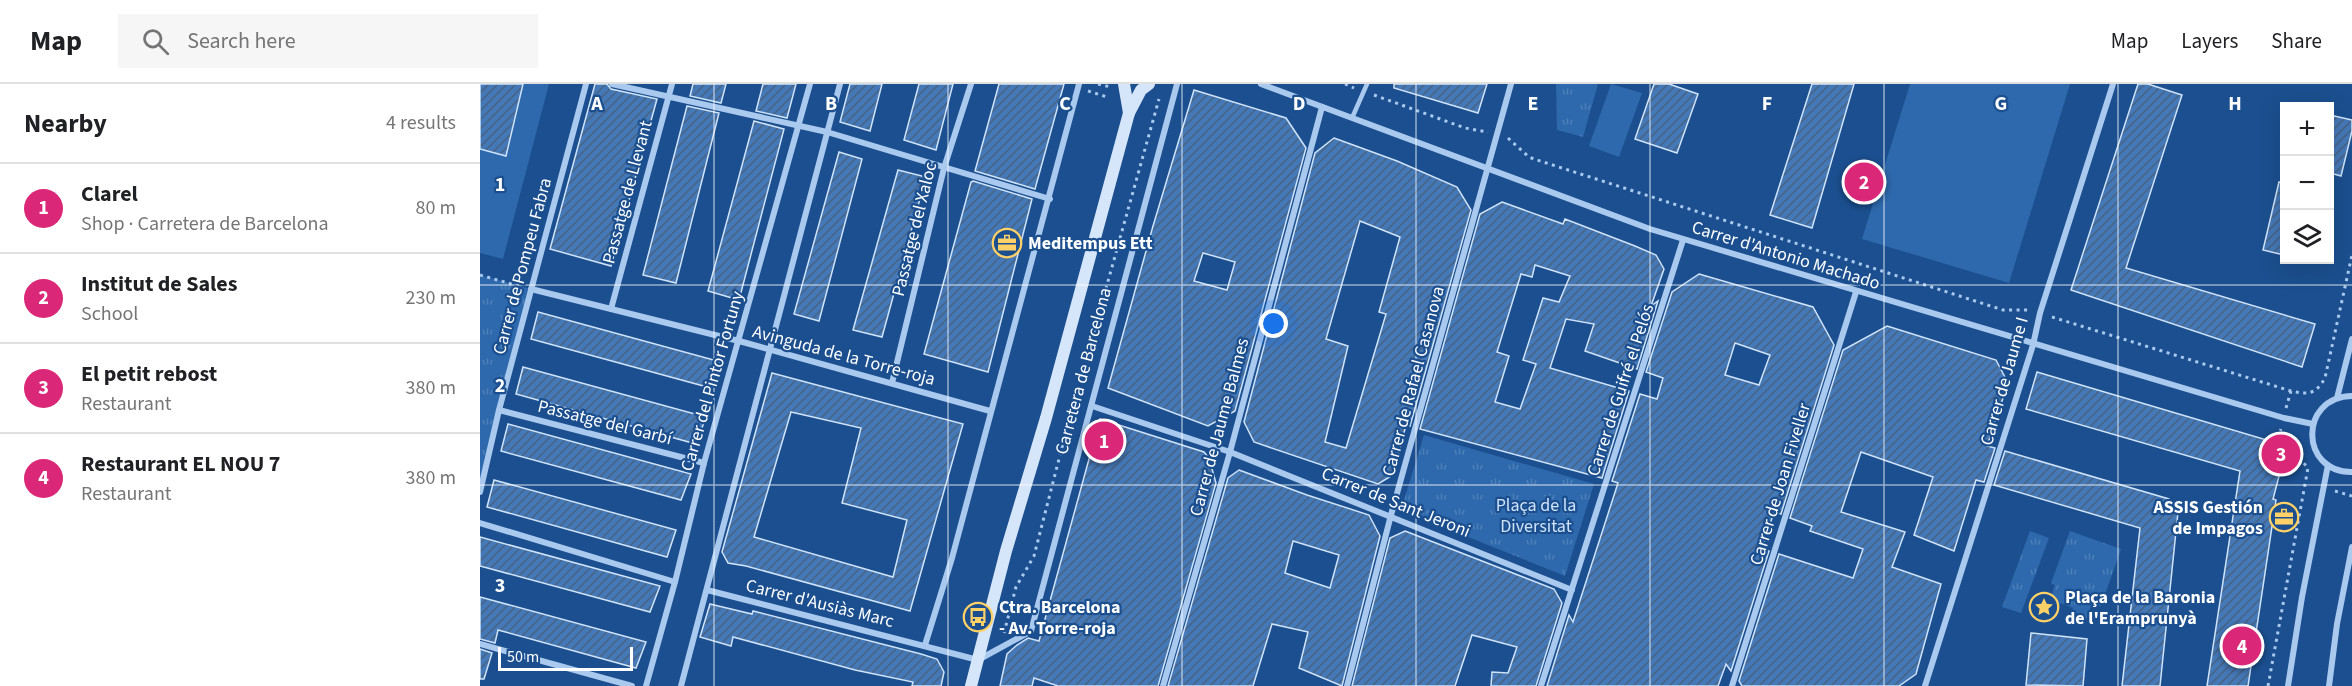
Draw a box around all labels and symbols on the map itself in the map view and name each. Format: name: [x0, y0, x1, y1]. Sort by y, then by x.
text: A: [590, 90, 603, 118]
text: B: [825, 90, 837, 118]
text: C: [1059, 90, 1071, 118]
text: D: [1293, 90, 1305, 118]
text: E: [1528, 90, 1538, 118]
text: F: [1762, 90, 1772, 118]
text: G: [1995, 90, 2007, 118]
text: H: [2228, 90, 2242, 118]
street label: Passatge de Llevant: [596, 118, 659, 267]
street label: Passatge del Xaloc: [886, 159, 943, 299]
pin: 2: [1844, 160, 1884, 204]
text: 1: [495, 171, 505, 199]
street label: Carrer de Pompeu Fabra: [487, 175, 558, 357]
street label: Carrer d'Antonio Machado: [1689, 215, 1883, 296]
office icon: Meditempus Ett: [991, 227, 1023, 259]
place label: Meditempus Ett: [1028, 231, 1153, 256]
street label: Carrer de Rafael Casanova: [1376, 283, 1451, 479]
street label: Carretera de Barcelona: [1049, 285, 1118, 457]
street label: Carrer del Pintor Fortuny: [675, 288, 750, 474]
street label: Carrer de Guifré el Pelós: [1581, 301, 1660, 480]
your location: [1259, 309, 1288, 338]
street label: Carrer de Jaume I: [1974, 314, 2035, 448]
street label: Avinguda de la Torre-roja: [750, 319, 938, 392]
street label: Carrer de Jaume Balmes: [1184, 335, 1255, 519]
text: 2: [495, 372, 505, 400]
street label: Passatge del Garbí: [535, 394, 675, 451]
street label: Carrer de Joan Fiveller: [1744, 399, 1817, 568]
pin: 1: [1084, 418, 1124, 464]
pin: 3: [2262, 432, 2300, 476]
street label: Carrer de Sant Jeroni: [1317, 461, 1474, 544]
park label: Plaça de la Diversitat: [1496, 493, 1576, 539]
place label: ASSIS Gestión de Impagos: [2152, 495, 2263, 541]
office icon: ASSIS Gestión de Impagos: [2268, 501, 2300, 533]
text: 3: [495, 572, 505, 600]
street label: Carrer d'Ausiàs Marc: [743, 573, 897, 634]
place label: Plaça de la Baronia de l'Eramprunyà: [2065, 585, 2215, 631]
place icon: Plaça de la Baronia de l'Eramprunyà: [2028, 591, 2060, 623]
place label: Ctra. Barcelona - Av. Torre-roja: [999, 595, 1120, 641]
bus stop icon: Ctra. Barcelona - Av. Torre-roja: [962, 601, 994, 633]
pin: 4: [2222, 624, 2262, 668]
scale bar: [498, 644, 633, 672]

